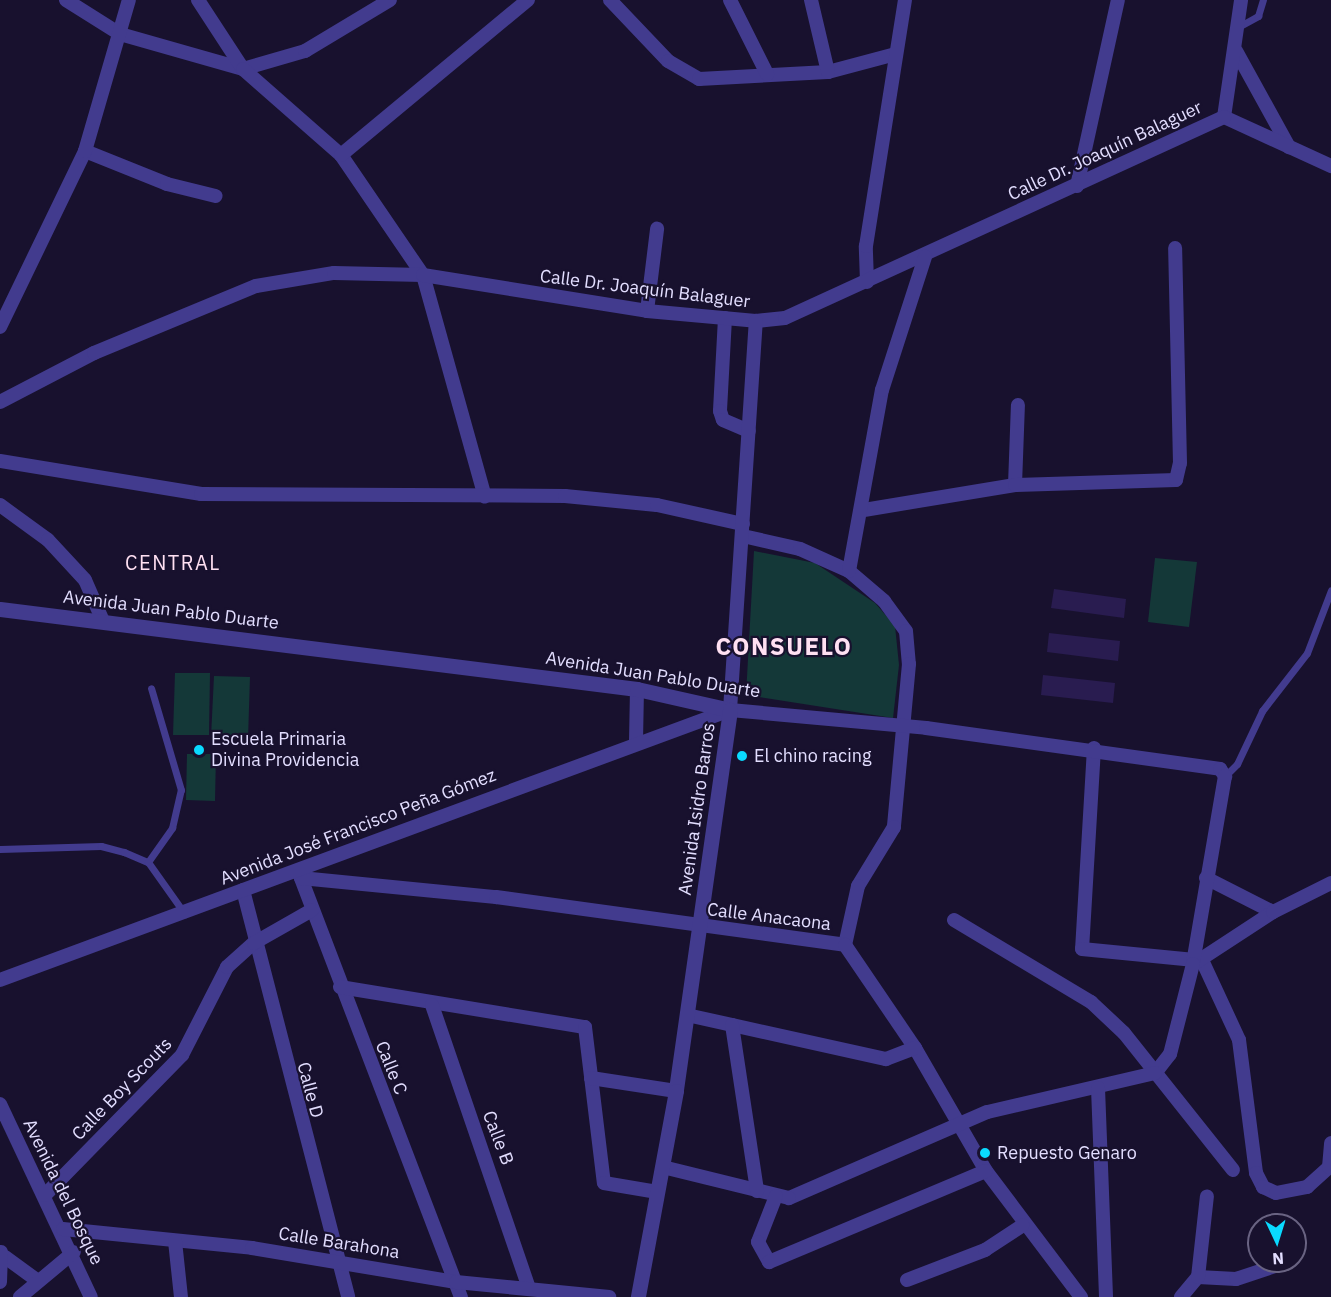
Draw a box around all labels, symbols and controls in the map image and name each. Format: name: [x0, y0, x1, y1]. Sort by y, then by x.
street label: Calle Dr. Joaquín Balaguer: [1005, 97, 1205, 205]
street label: Calle Dr. Joaquín Balaguer: [539, 265, 751, 313]
district label: CENTRAL: [125, 550, 221, 574]
street label: Avenida Juan Pablo Duarte: [62, 586, 280, 634]
district label: CONSUELO: [716, 633, 852, 661]
street label: Avenida Juan Pablo Duarte: [544, 647, 762, 703]
street label: Avenida Isidro Barros: [674, 721, 720, 897]
place label: Escuela Primaria Divina Providencia: [211, 729, 359, 771]
marker: Escuela Primaria Divina Providencia: [192, 743, 206, 757]
place label: El chino racing: [754, 745, 871, 767]
marker: El chino racing: [735, 749, 749, 763]
street label: Avenida José Francisco Peña Gómez: [217, 764, 499, 890]
street label: Calle Anacaona: [706, 899, 832, 935]
street label: Calle Boy Scouts: [68, 1033, 176, 1145]
street label: Calle C: [371, 1038, 411, 1098]
street label: Calle D: [292, 1060, 328, 1120]
street label: Calle B: [478, 1108, 518, 1168]
street label: Avenida del Bosque: [18, 1116, 108, 1268]
place label: Repuesto Genaro: [997, 1142, 1137, 1164]
marker: Repuesto Genaro: [978, 1146, 992, 1160]
north arrow: [1247, 1213, 1307, 1273]
street label: Calle Barahona: [277, 1223, 401, 1263]
text: N: [1272, 1249, 1285, 1269]

